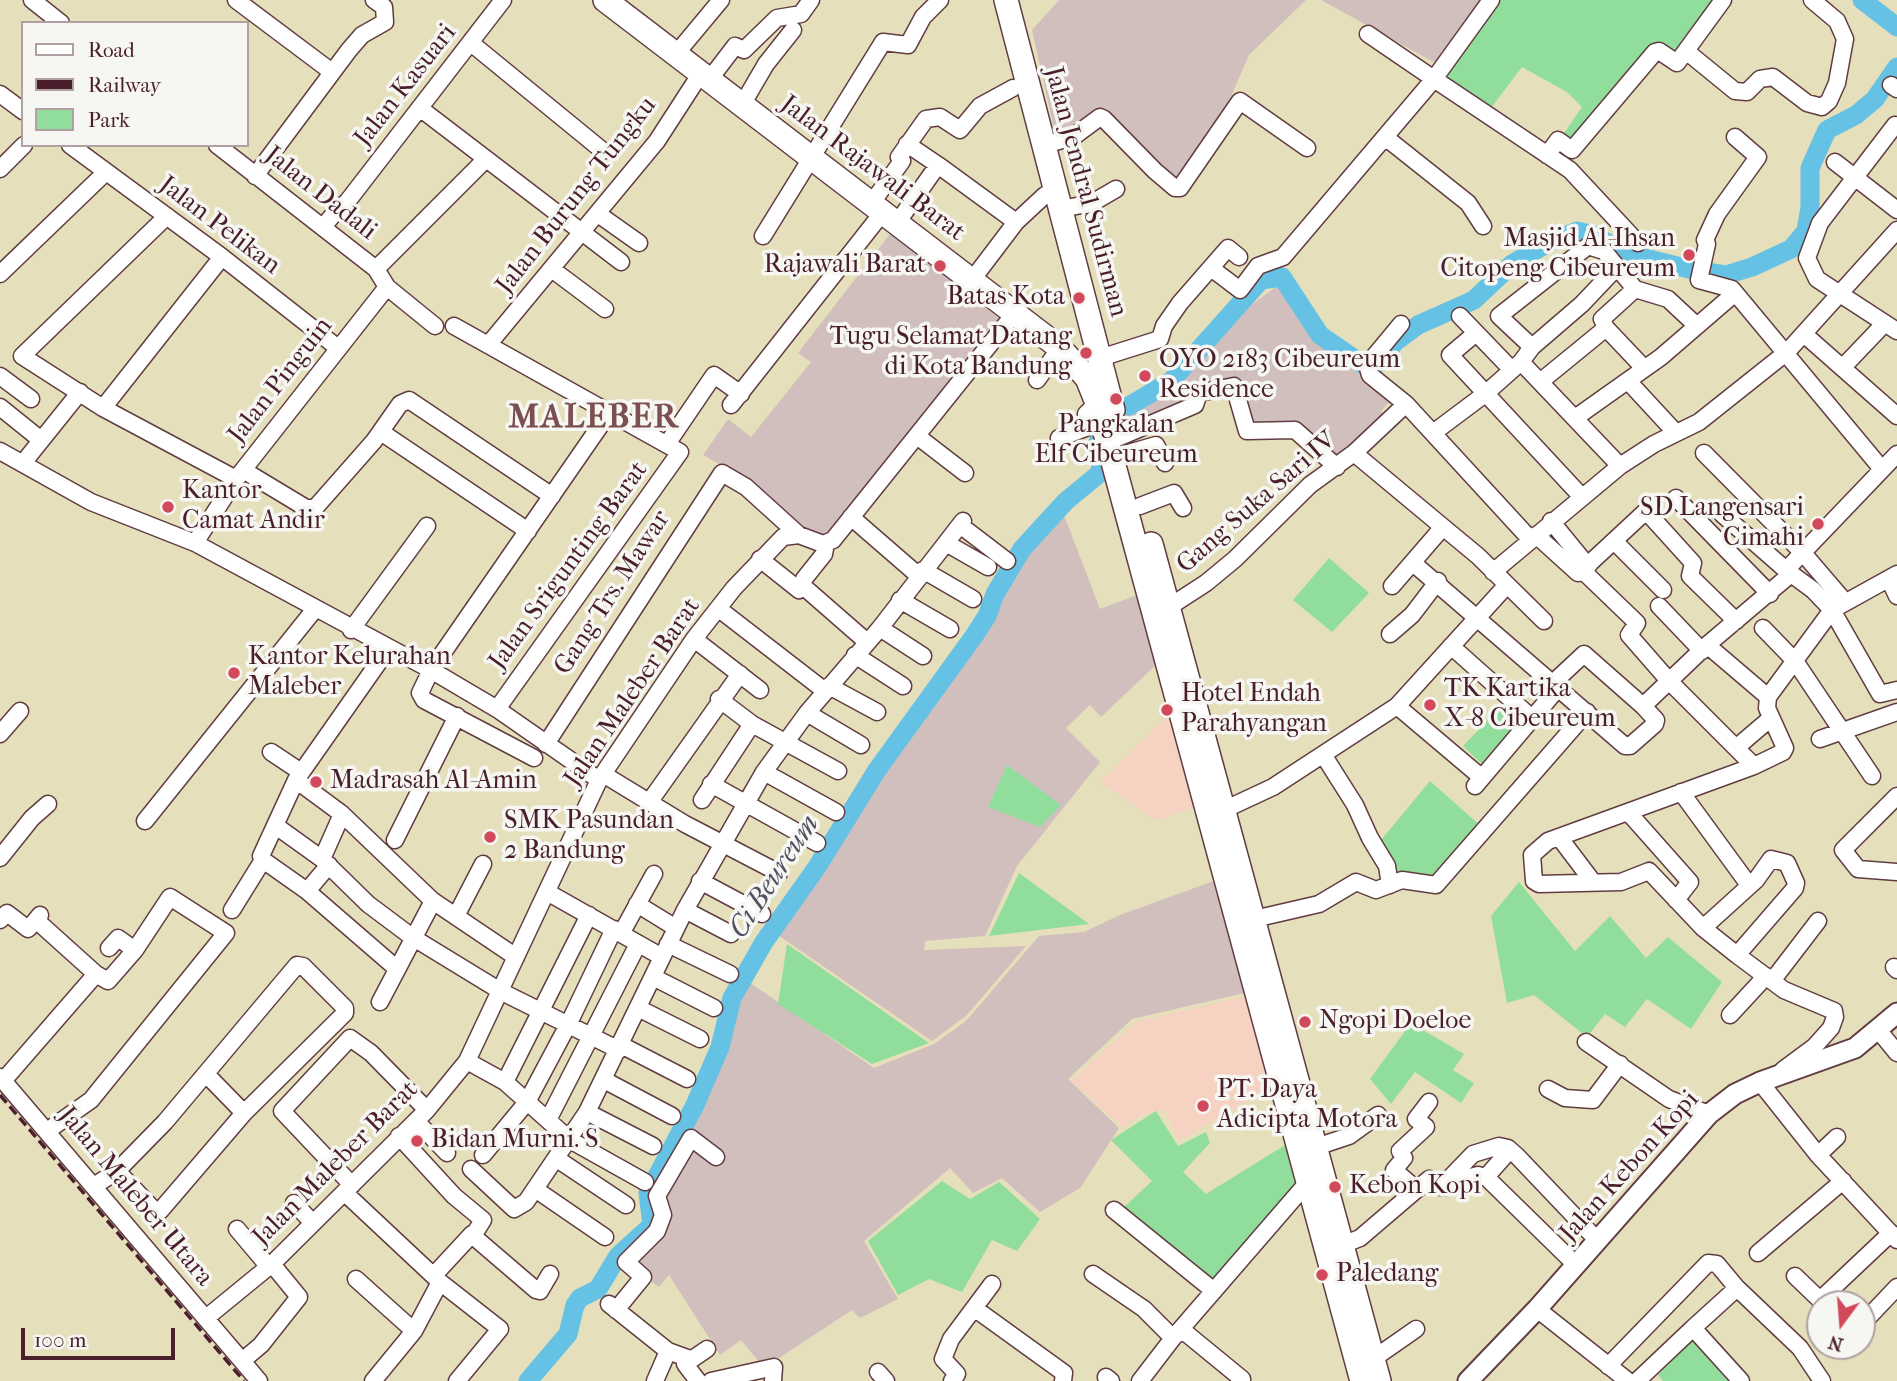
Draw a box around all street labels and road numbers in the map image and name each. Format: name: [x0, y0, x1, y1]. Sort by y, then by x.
street label: Jalan Kasuari: [348, 18, 464, 154]
street label: Jalan Jendral Sudirman: [1037, 63, 1133, 321]
street label: Jalan Rajawali Barat: [773, 89, 971, 249]
street label: Jalan Burung Tungku: [490, 91, 664, 301]
street label: Jalan Dadali: [258, 140, 382, 248]
street label: Jalan Pelikan: [152, 170, 286, 282]
street label: Jalan Pinguin: [222, 312, 340, 450]
street label: Gang Suka Sari IV: [1171, 425, 1343, 581]
street label: Jalan Srigunting Barat: [483, 456, 655, 676]
street label: Gang Trs. Mawar: [548, 505, 678, 681]
street label: Jalan Maleber Barat: [558, 593, 708, 793]
street label: Jalan Maleber Barat: [247, 1075, 425, 1253]
street label: Jalan Kebon Kopi: [1554, 1085, 1706, 1249]
street label: Jalan Maleber Utara: [51, 1101, 219, 1293]

